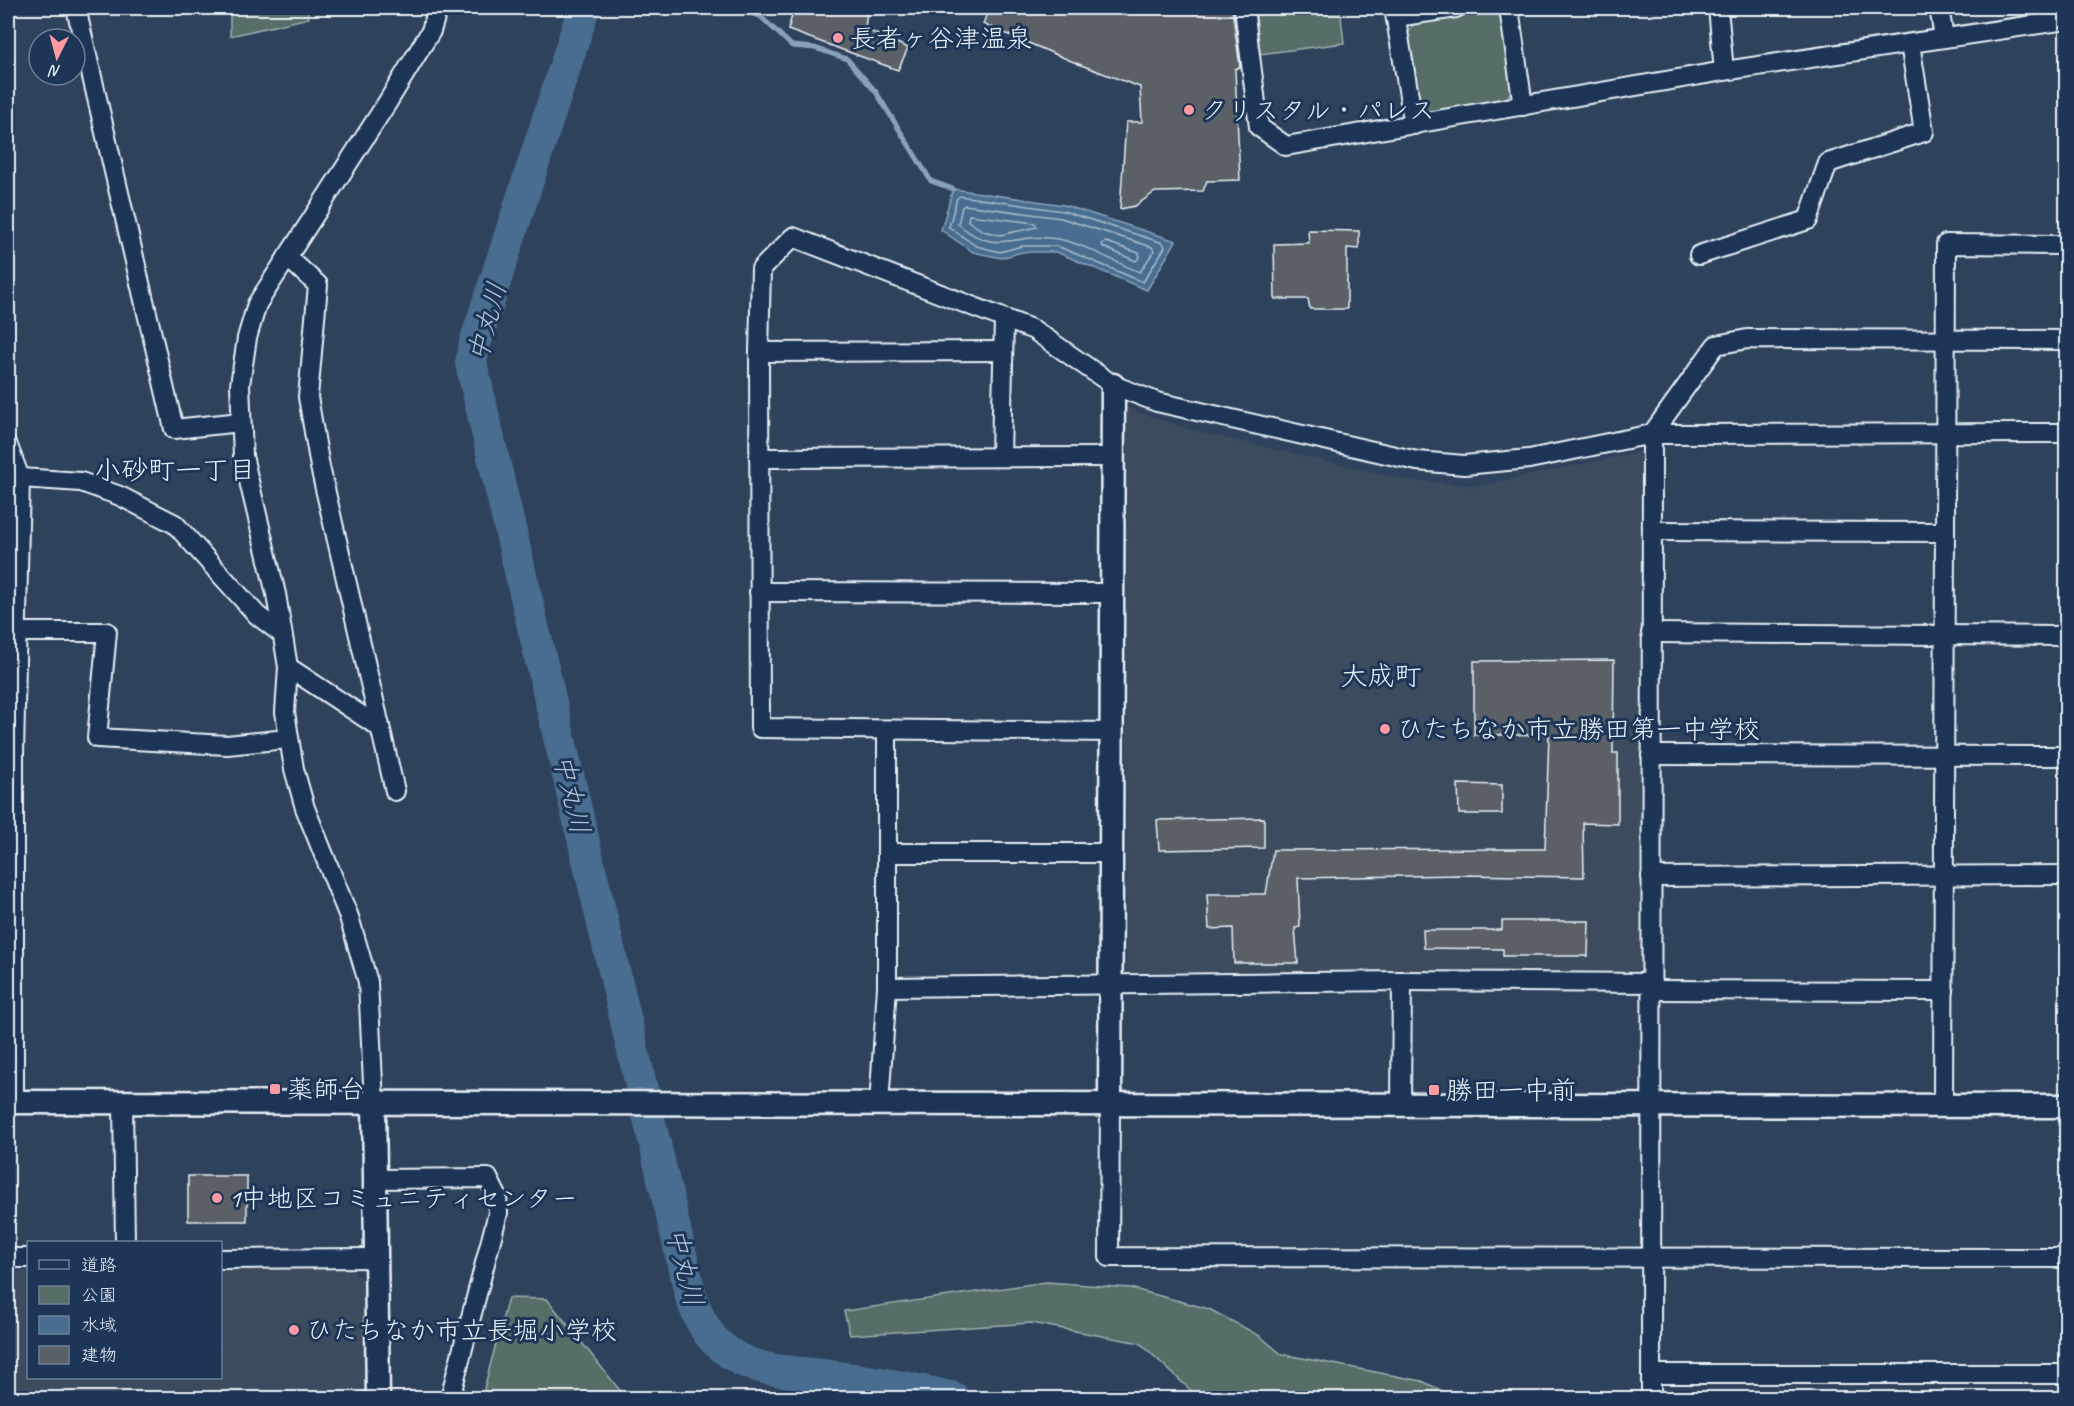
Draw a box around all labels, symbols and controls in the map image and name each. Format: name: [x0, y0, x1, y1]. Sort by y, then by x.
place label: 長者ヶ谷津温泉: [850, 22, 1032, 55]
north arrow: [27, 27, 87, 87]
marker: 長者ヶ谷津温泉: [831, 31, 845, 45]
text: N: [46, 60, 62, 81]
place label: クリスタル・パレス: [1201, 94, 1435, 127]
marker: クリスタル・パレス: [1182, 103, 1196, 117]
water label: 中丸川: [460, 278, 514, 366]
district label: 小砂町一丁目: [94, 453, 256, 487]
district label: 大成町: [1341, 659, 1422, 693]
place label: ひたちなか市立勝田第一中学校: [1397, 713, 1760, 746]
marker: ひたちなか市立勝田第一中学校: [1378, 722, 1392, 736]
water label: 中丸川: [546, 751, 598, 837]
place label: 薬師台: [287, 1073, 365, 1106]
place label: 勝田一中前: [1446, 1074, 1576, 1107]
marker: 薬師台: [268, 1082, 282, 1096]
marker: 勝田一中前: [1427, 1083, 1441, 1097]
place label: 1中地区コミュニティセンター: [229, 1182, 578, 1215]
marker: 1中地区コミュニティセンター: [210, 1191, 224, 1205]
water label: 中丸川: [659, 1224, 711, 1310]
legend: [27, 1241, 222, 1379]
text: 道路: [81, 1254, 117, 1276]
text: 公園: [81, 1284, 117, 1306]
text: 水域: [81, 1314, 117, 1336]
place label: ひたちなか市立長堀小学校: [306, 1314, 617, 1347]
marker: ひたちなか市立長堀小学校: [287, 1323, 301, 1337]
text: 建物: [81, 1344, 117, 1366]

